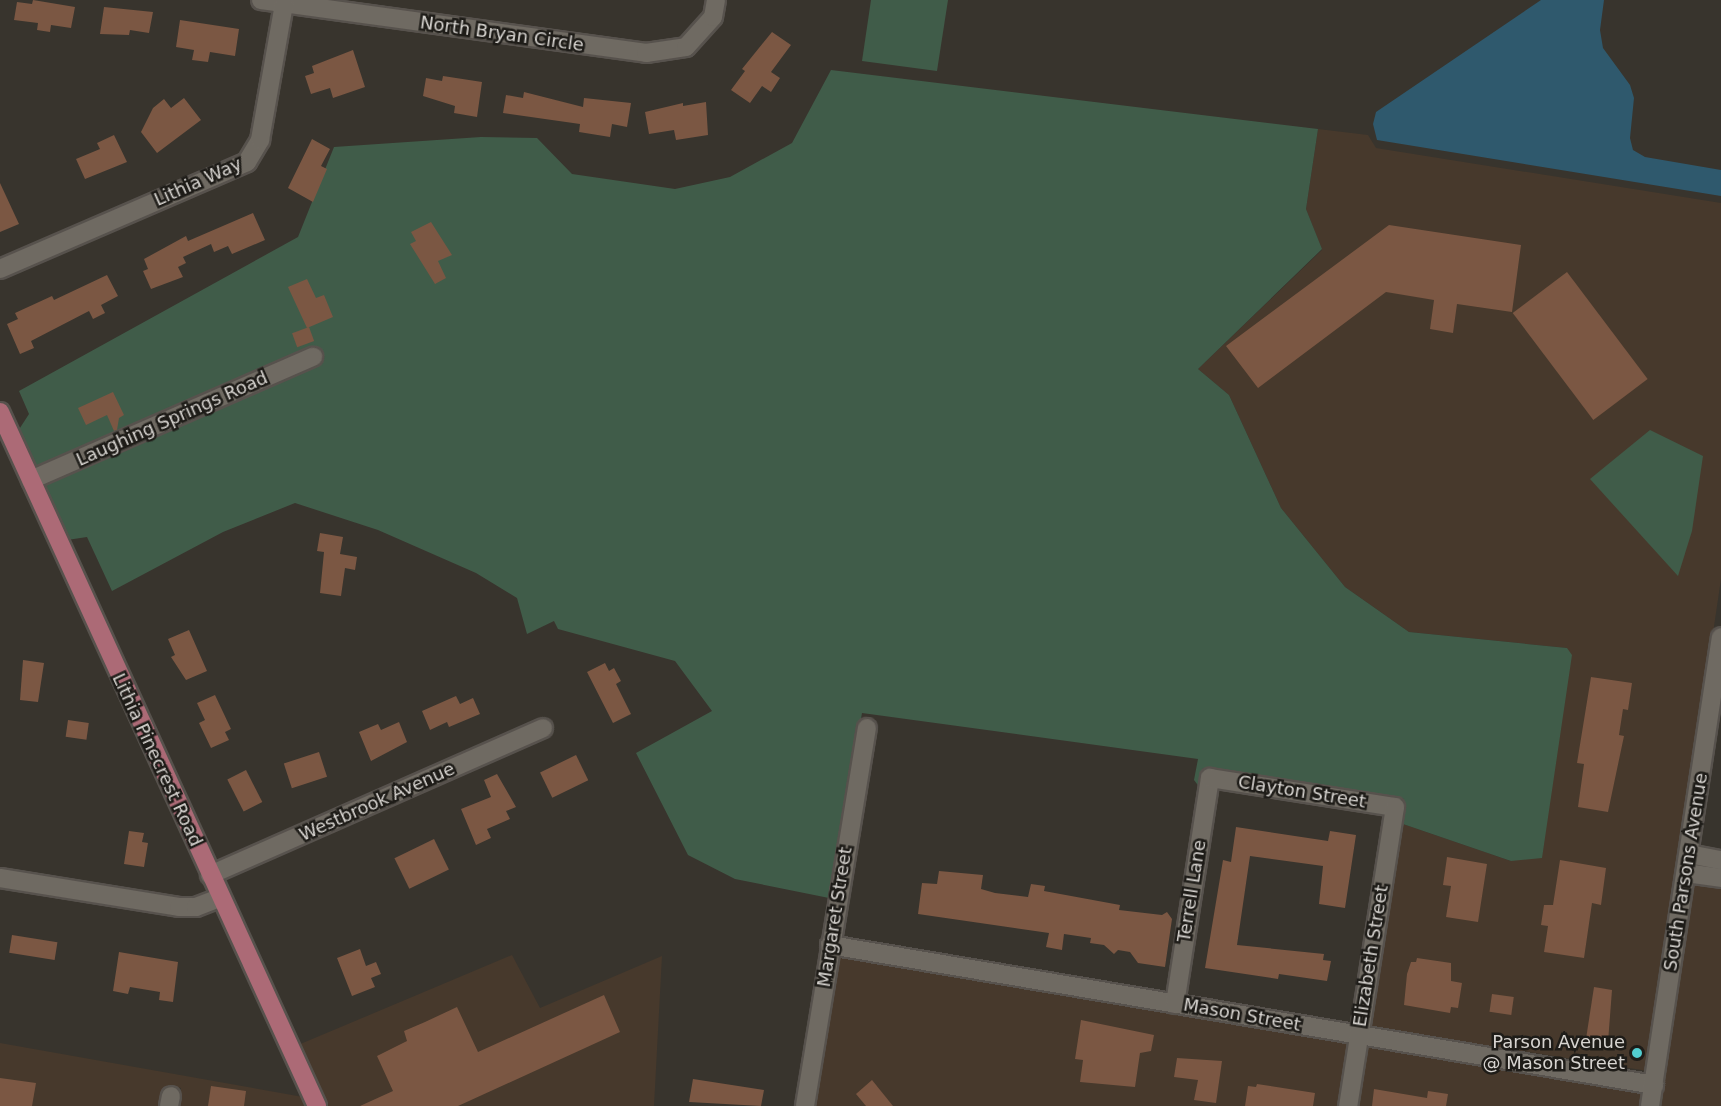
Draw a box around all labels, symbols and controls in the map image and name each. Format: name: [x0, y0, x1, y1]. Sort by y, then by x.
street label: North Bryan Circle: [419, 12, 585, 56]
street label: Lithia Way: [151, 153, 245, 211]
street label: Laughing Springs Road: [73, 367, 271, 471]
street label: Lithia Pinecrest Road: [107, 670, 207, 850]
street label: Westbrook Avenue: [296, 758, 458, 846]
street label: Clayton Street: [1237, 771, 1367, 813]
street label: South Parsons Avenue: [1660, 771, 1712, 973]
street label: Terrell Lane: [1173, 838, 1211, 944]
street label: Margaret Street: [813, 845, 857, 989]
street label: Elizabeth Street: [1349, 884, 1393, 1028]
street label: Mason Street: [1182, 994, 1302, 1036]
place label: Parson Avenue @ Mason Street: [1483, 1032, 1625, 1074]
marker: Parson Avenue @ Mason Street: [1630, 1046, 1644, 1060]

